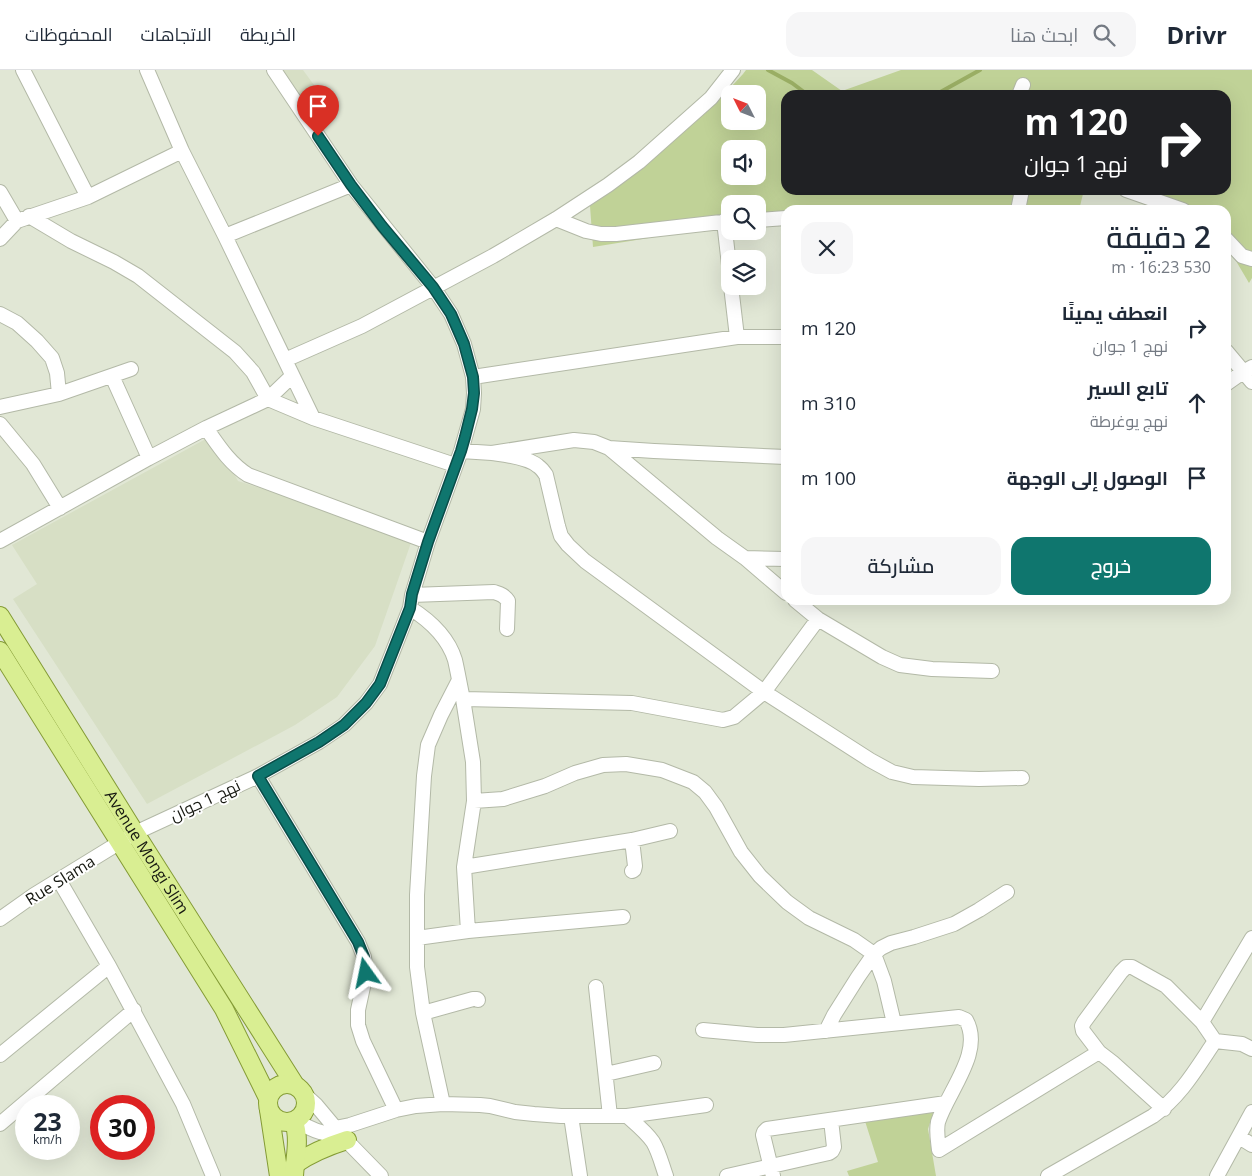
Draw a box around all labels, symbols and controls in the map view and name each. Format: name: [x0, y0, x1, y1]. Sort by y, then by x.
search box: [786, 12, 1136, 57]
text: Drivr: [1166, 18, 1227, 51]
icon: search: [1090, 21, 1118, 49]
text: المحفوظات: [25, 22, 113, 46]
text: الاتجاهات: [141, 22, 212, 46]
text: الخريطة: [240, 22, 296, 46]
text: ابحث هنا: [1010, 22, 1078, 48]
pin: [297, 85, 339, 136]
north arrow: [721, 85, 766, 130]
map controls: [721, 85, 766, 295]
icon: arrive: [304, 92, 332, 120]
text: 120 m: [1024, 98, 1128, 145]
icon: right: [1146, 110, 1211, 175]
button: sound: [721, 140, 766, 185]
text: نهج 1 جوان: [1024, 148, 1128, 178]
button: search: [721, 195, 766, 240]
text: 2 دقيقة: [1106, 216, 1211, 257]
button: close: [801, 222, 853, 274]
button: layers: [721, 250, 766, 295]
text: 530 m · 16:23: [1111, 256, 1211, 278]
text: انعطف يمينًا: [1062, 300, 1168, 326]
icon: right: [1183, 314, 1211, 342]
text: 120 m: [801, 315, 856, 341]
text: نهج 1 جوان: [1093, 335, 1168, 357]
text: تابع السير: [1088, 375, 1168, 401]
icon: ahead: [1183, 389, 1211, 417]
text: 310 m: [801, 390, 856, 416]
text: نهج يوغرطة: [1090, 410, 1168, 432]
icon: arrive: [1183, 464, 1211, 492]
text: 100 m: [801, 465, 856, 491]
text: الوصول إلى الوجهة: [1007, 465, 1168, 491]
button: مشاركة: [801, 537, 1001, 595]
button: خروج: [1011, 537, 1211, 595]
street label: نهج 1 جوان: [166, 774, 244, 827]
street label: Avenue Mongi Slim: [100, 786, 194, 918]
street label: Rue Slama: [21, 850, 99, 910]
position arrow: [339, 946, 391, 998]
speed limit sign: 30: [90, 1095, 155, 1160]
text: 23: [33, 1104, 62, 1138]
text: km/h: [33, 1131, 62, 1148]

